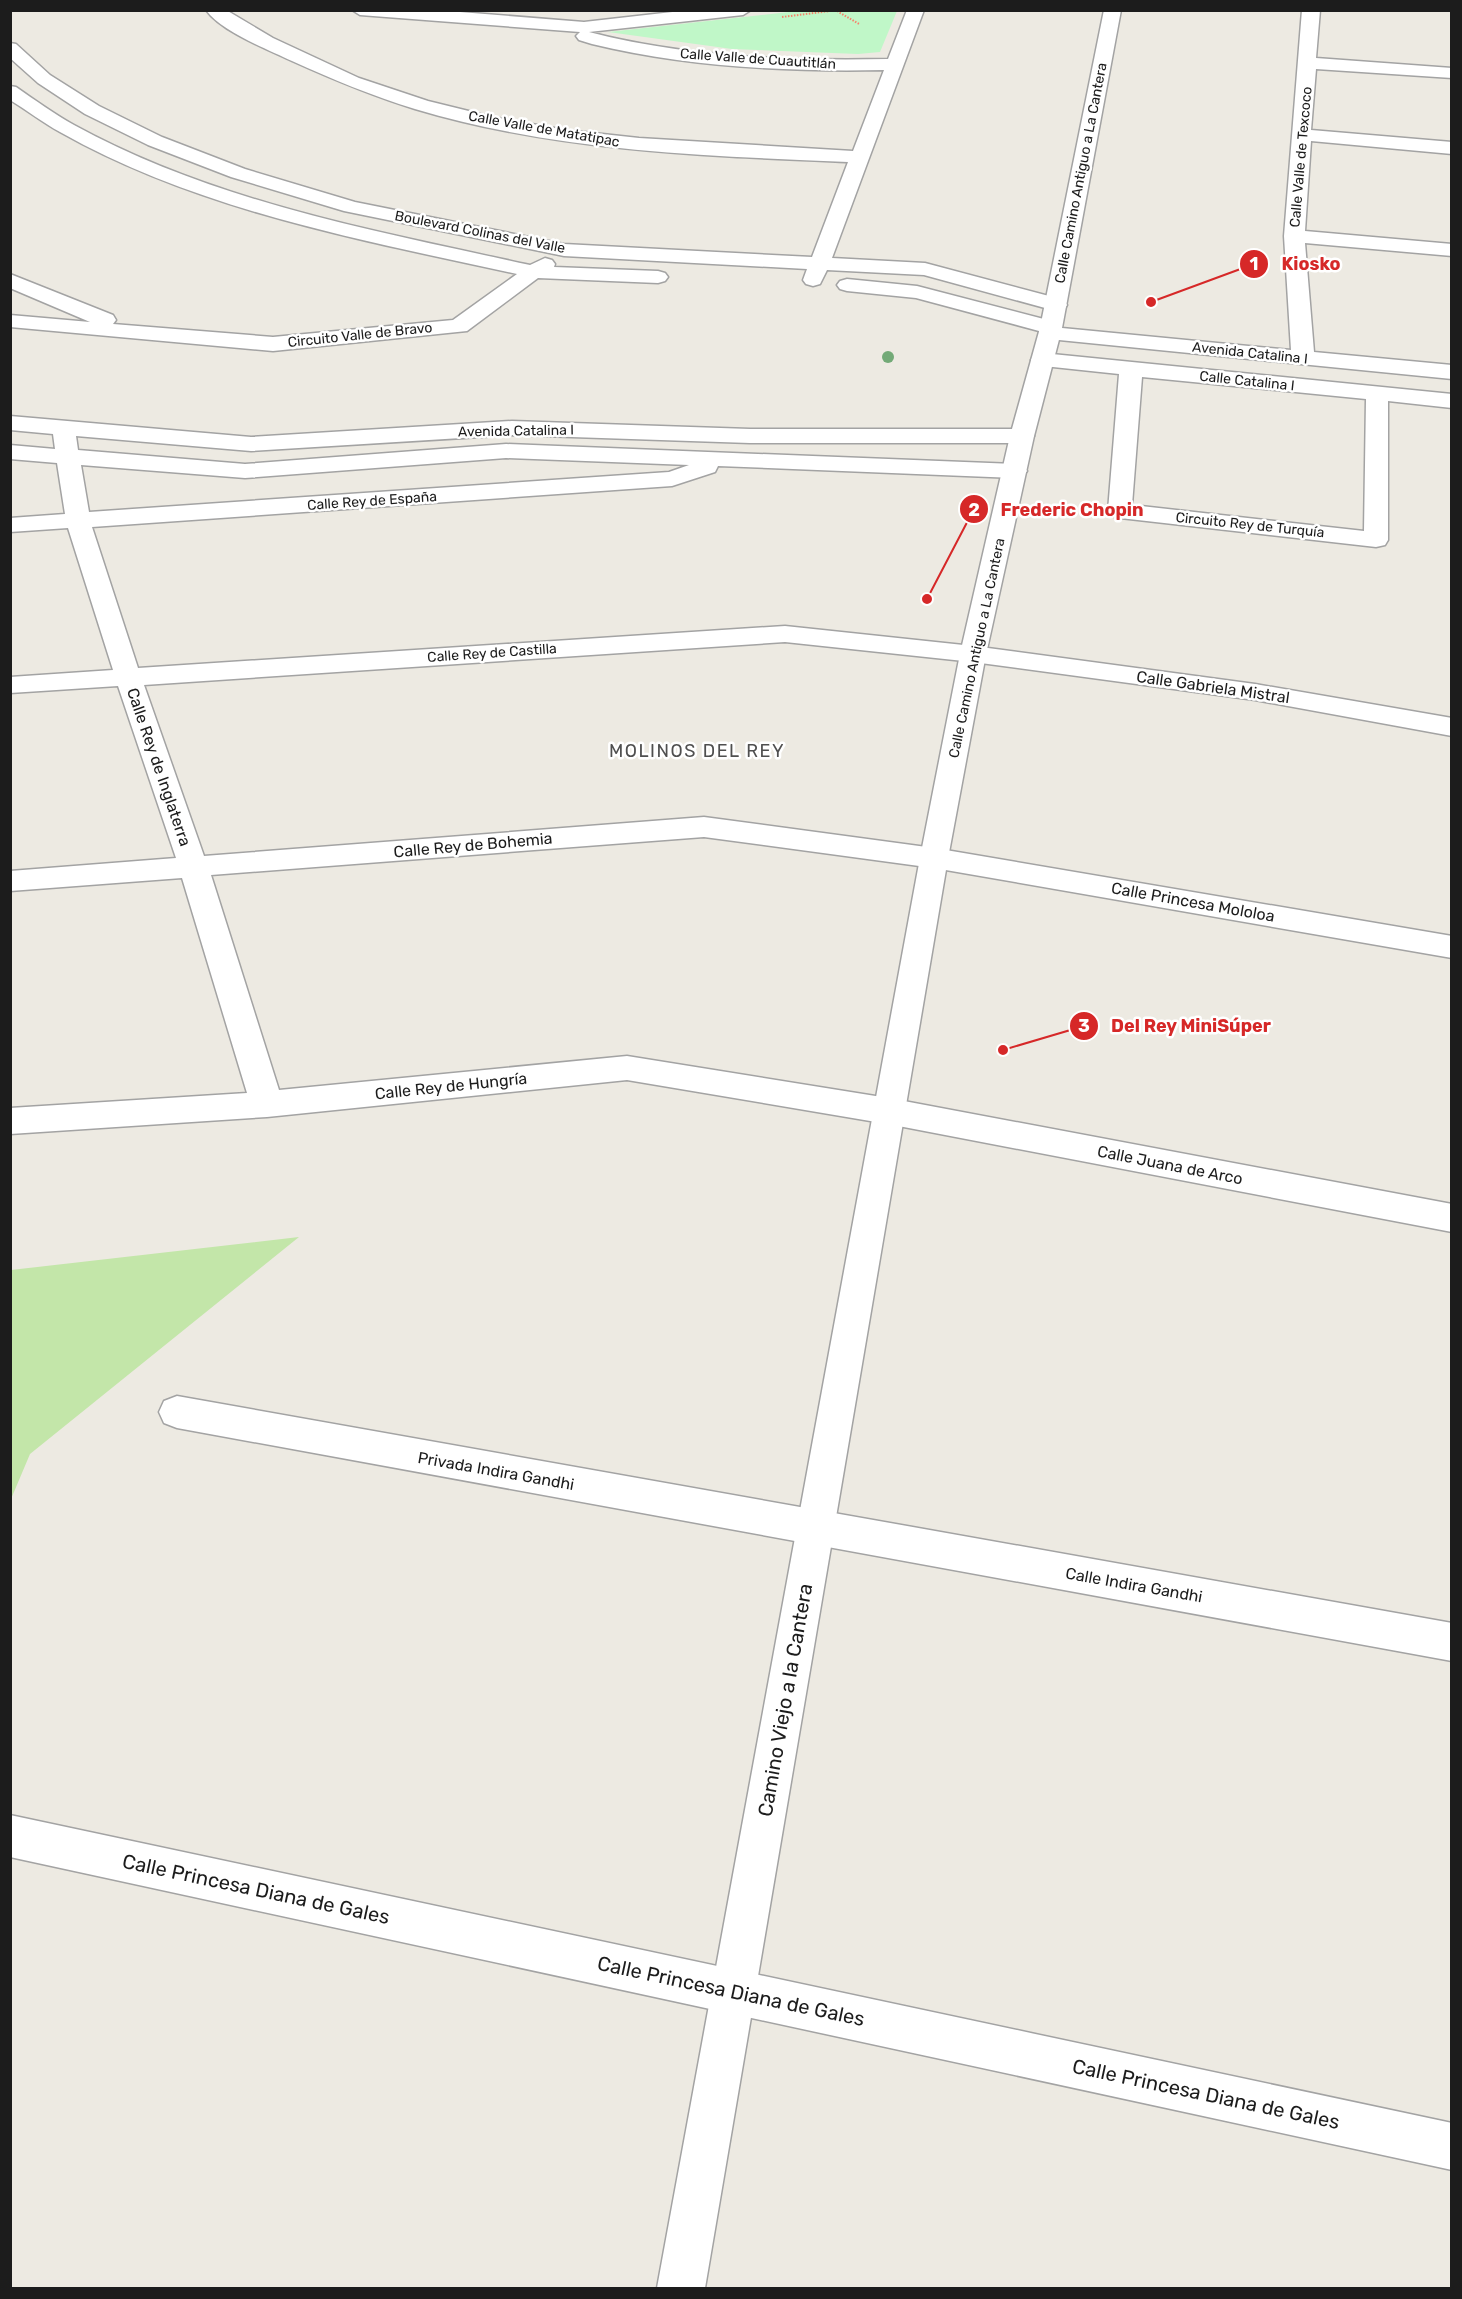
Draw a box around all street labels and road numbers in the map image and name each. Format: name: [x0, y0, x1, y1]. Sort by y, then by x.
street label: Calle Valle de Cuautitlán: [679, 45, 837, 73]
street label: Calle Camino Antiguo a La Cantera: [1051, 61, 1111, 285]
street label: Calle Valle de Texcoco: [1286, 86, 1316, 228]
street label: Calle Valle de Matatipac: [467, 107, 621, 151]
street label: Boulevard Colinas del Valle: [393, 207, 567, 257]
street label: Circuito Valle de Bravo: [287, 319, 433, 351]
street label: Avenida Catalina I: [1191, 338, 1309, 368]
street label: Calle Catalina I: [1199, 368, 1295, 394]
street label: Avenida Catalina I: [458, 421, 574, 441]
street label: Calle Rey de España: [307, 488, 437, 514]
street label: Circuito Rey de Turquía: [1175, 509, 1325, 541]
street label: Calle Camino Antiguo a La Cantera: [945, 537, 1009, 759]
street label: Calle Rey de Castilla: [427, 640, 557, 666]
street label: Calle Gabriela Mistral: [1135, 667, 1291, 707]
street label: Calle Rey de Inglaterra: [123, 685, 195, 849]
street label: Calle Rey de Bohemia: [393, 829, 553, 861]
street label: Calle Princesa Mololoa: [1110, 878, 1276, 926]
street label: Calle Rey de Hungría: [374, 1069, 528, 1103]
street label: Calle Juana de Arco: [1096, 1142, 1244, 1188]
street label: Privada Indira Gandhi: [416, 1448, 576, 1494]
street label: Calle Indira Gandhi: [1064, 1564, 1204, 1606]
street label: Camino Viejo a la Cantera: [753, 1582, 817, 1818]
street label: Calle Princesa Diana de Gales: [120, 1849, 392, 1929]
street label: Calle Princesa Diana de Gales: [595, 1951, 867, 2031]
street label: Calle Princesa Diana de Gales: [1070, 2054, 1342, 2134]

